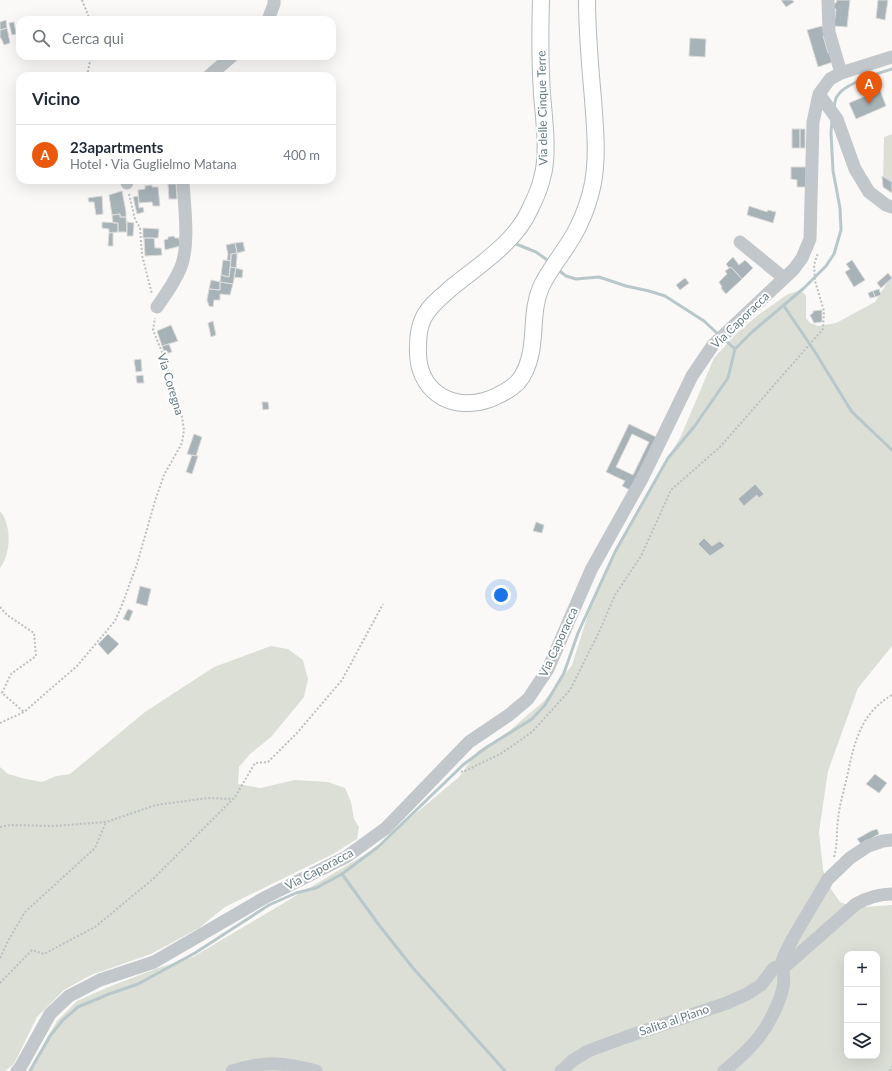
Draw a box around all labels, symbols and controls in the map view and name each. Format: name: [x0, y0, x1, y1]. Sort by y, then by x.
search box: [16, 16, 336, 60]
icon: search: [30, 27, 52, 49]
text: Cerca qui: [62, 29, 124, 47]
street label: Via delle Cinque Terre: [533, 50, 551, 166]
pin: A: [856, 71, 882, 104]
text: Vicino: [32, 88, 80, 109]
text: 23apartments: [70, 138, 163, 156]
text: A: [40, 147, 50, 163]
text: 400 m: [283, 147, 320, 163]
text: Hotel · Via Guglielmo Matana: [70, 156, 237, 172]
street label: Via Caporacca: [708, 288, 772, 351]
street label: Via Coregna: [154, 351, 188, 417]
your location: [491, 585, 511, 605]
street label: Via Caporacca: [535, 605, 581, 679]
street label: Via Caporacca: [282, 845, 356, 893]
map controls: [844, 951, 880, 1059]
button: +: [844, 951, 880, 987]
button: −: [844, 987, 880, 1023]
street label: Salita al Piano: [637, 1001, 711, 1039]
button: layers: [844, 1023, 880, 1059]

